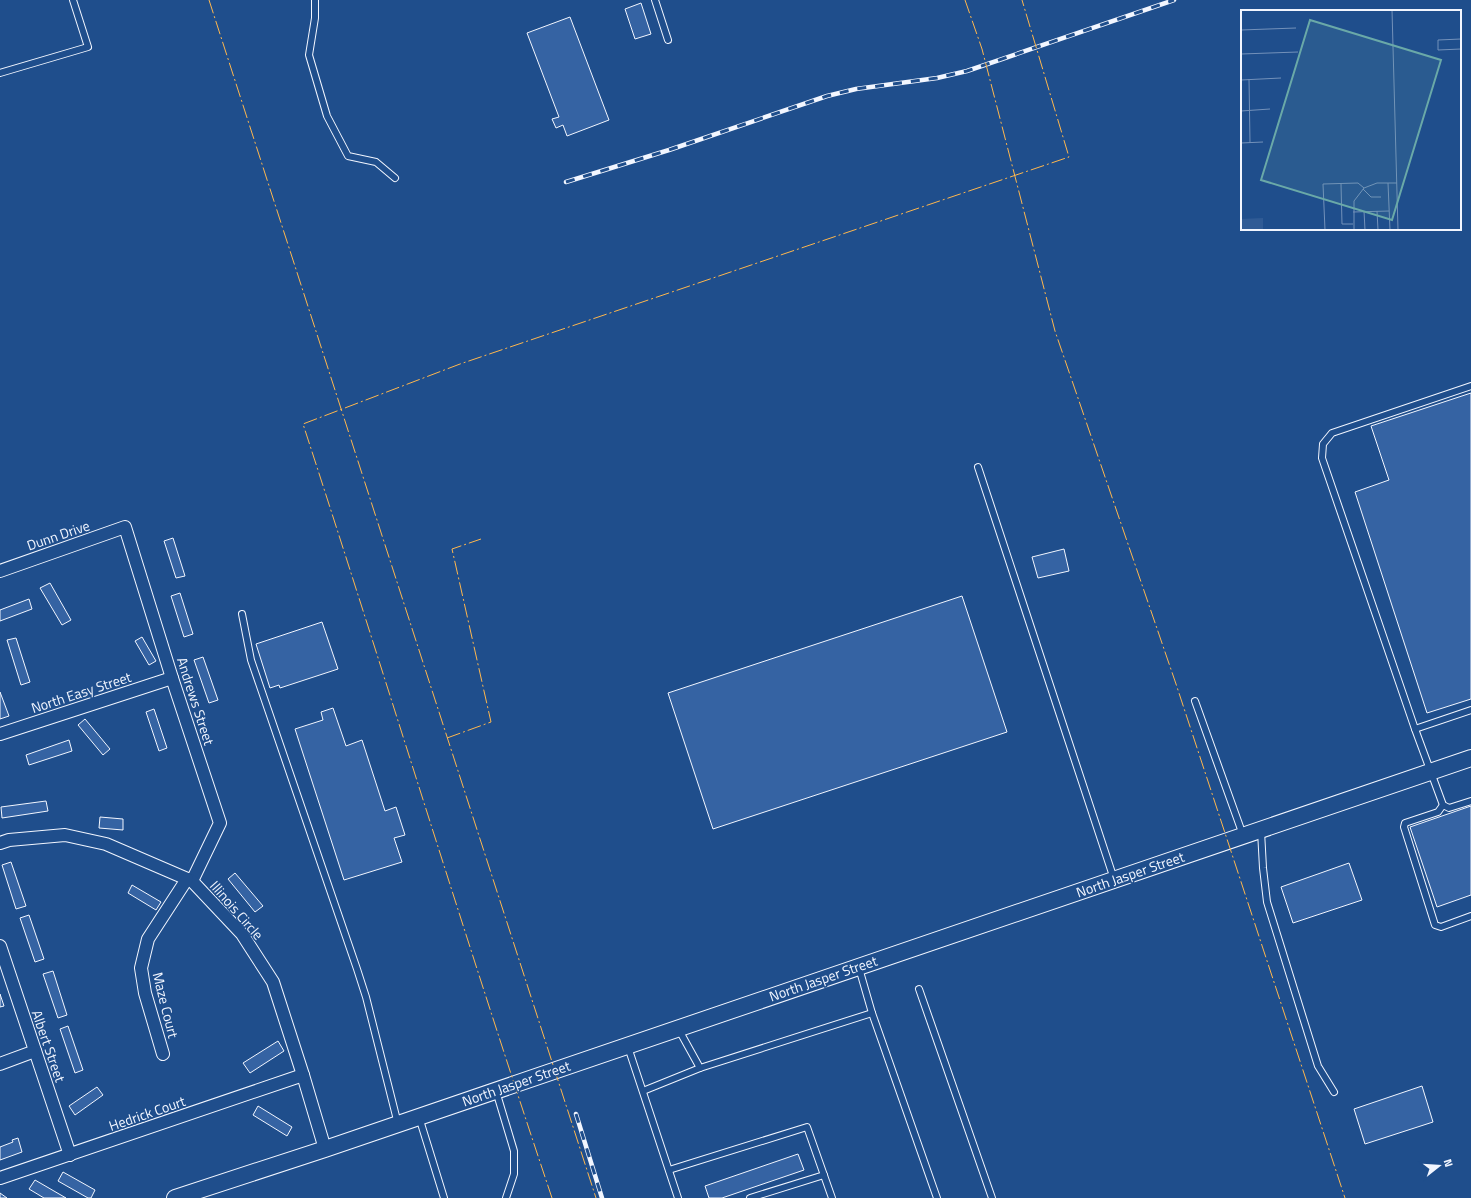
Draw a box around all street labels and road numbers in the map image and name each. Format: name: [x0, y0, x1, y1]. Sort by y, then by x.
street label: Dunn Drive: [24, 514, 92, 556]
street label: Andrews Street: [172, 654, 220, 748]
street label: North Easy Street: [28, 666, 134, 718]
street label: North Jasper Street: [1073, 846, 1187, 902]
street label: Illinois Circle: [205, 876, 269, 944]
street label: North Jasper Street: [766, 950, 880, 1006]
street label: Maze Court: [148, 970, 184, 1040]
street label: Albert Street: [27, 1007, 71, 1085]
street label: North Jasper Street: [459, 1055, 573, 1111]
street label: Hedrick Court: [106, 1090, 188, 1136]

